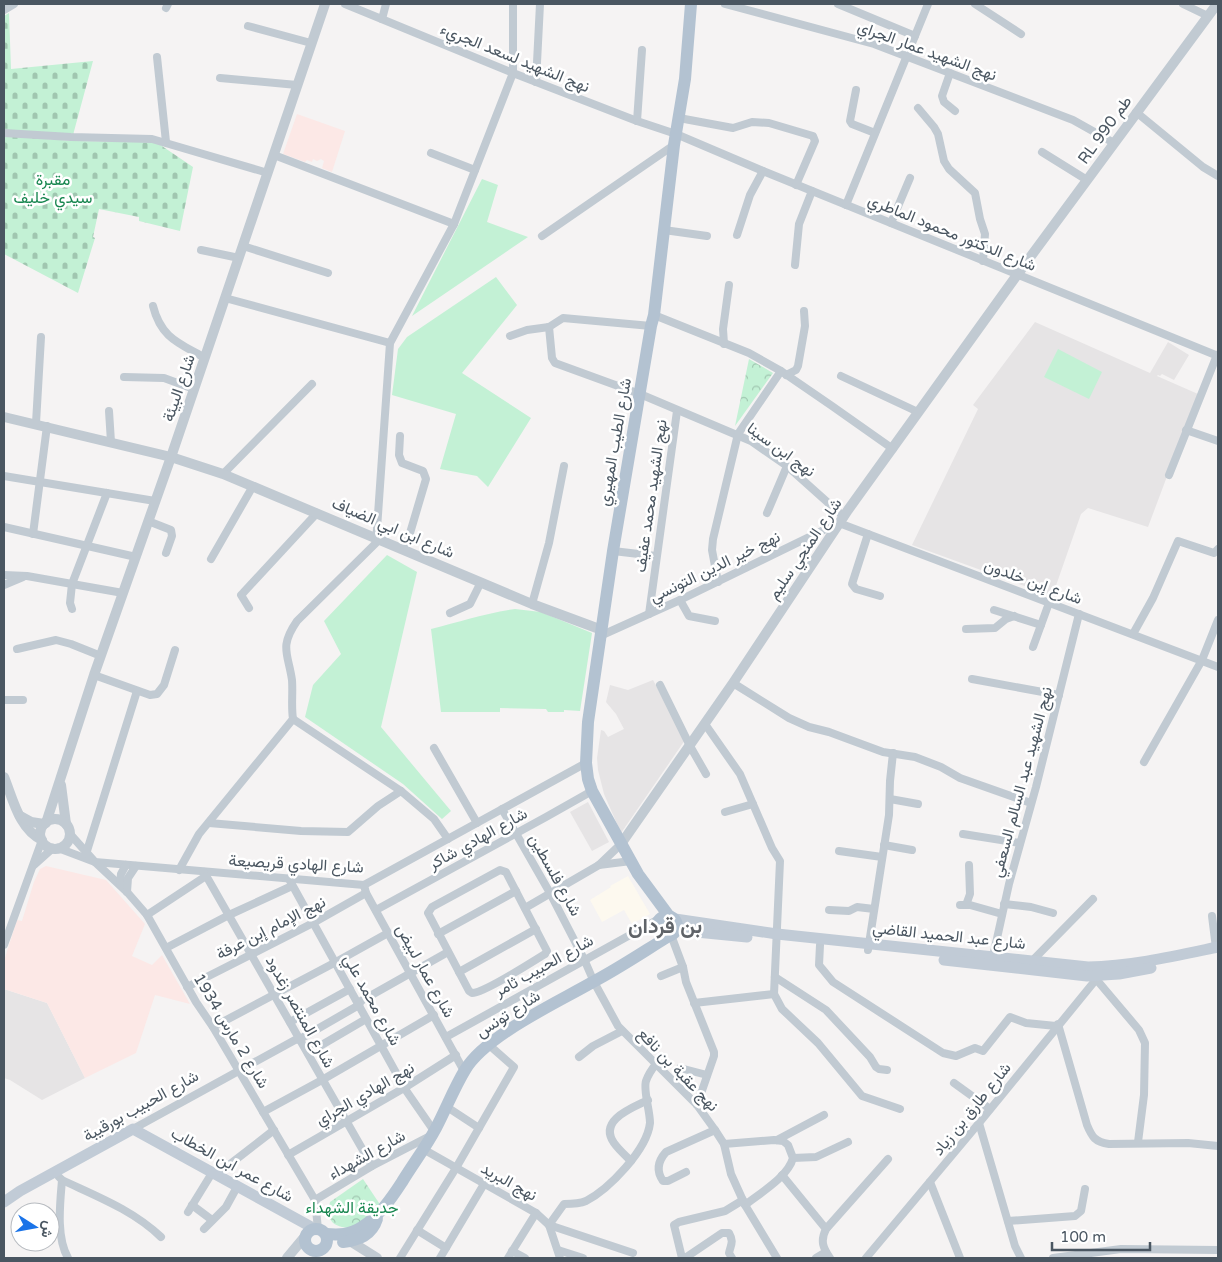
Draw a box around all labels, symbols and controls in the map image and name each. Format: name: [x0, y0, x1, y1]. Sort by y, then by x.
street label: نهج الشهيد عمار الجراي: [854, 17, 999, 88]
street label: نهج الشهيد لسعد الجريء: [436, 19, 593, 100]
street label: RL طم 990: [1073, 92, 1137, 168]
park label: مقبرة سيدي خليف: [14, 170, 92, 211]
street label: شارع الدكتور محمود الماطري: [864, 190, 1039, 279]
street label: شارع البيئة: [158, 352, 201, 425]
street label: شارع الطيب المهيري: [594, 376, 639, 508]
street label: نهج الشهيد محمد عفيف: [630, 418, 673, 574]
street label: نهج ابن سينا: [742, 418, 819, 482]
street label: شارع ابن ابي الضياف: [328, 493, 457, 566]
street label: شارع المنجي سليم: [764, 494, 849, 605]
street label: نهج خير الدين التونسي: [646, 527, 785, 610]
street label: شارع إبن خلدون: [981, 555, 1085, 610]
street label: نهج الشهيد عبد السالم السعفي: [987, 684, 1060, 880]
street label: شارع الهادي شاكر: [424, 804, 532, 878]
street label: شارع فلسطين: [523, 830, 586, 920]
street label: شارع الهادي قريصيعة: [228, 850, 364, 881]
street label: نهج الإمام إبن عرفة: [213, 892, 329, 965]
district label: بن قردان: [628, 914, 702, 939]
street label: شارع عبد الحميد القاضي: [871, 918, 1027, 957]
street label: شارع عمار لبيض: [390, 921, 459, 1022]
street label: شارع الحبيب ثامر: [490, 931, 597, 1003]
street label: شارع محمد علي: [336, 951, 405, 1051]
street label: شارع المنتصر زغدود: [260, 953, 339, 1072]
street label: شارع 2 مارس 1934: [188, 970, 273, 1093]
street label: شارع تونس: [472, 986, 544, 1043]
street label: نهج عقبة بن نافع: [633, 1024, 723, 1117]
street label: نهج الهادي الجراي: [312, 1058, 419, 1133]
street label: شارع طارق بن زياد: [928, 1058, 1016, 1160]
street label: شارع الحبيب بورقيبة: [80, 1066, 203, 1147]
street label: شارع عمر ابن الخطاب: [167, 1123, 297, 1208]
street label: شارع الشهداء: [325, 1126, 409, 1185]
street label: نهج البريد: [477, 1158, 541, 1206]
park label: جديقة الشهداء: [305, 1198, 399, 1218]
north arrow: [10, 1202, 60, 1252]
text: ش: [37, 1220, 57, 1239]
scale bar: [1052, 1220, 1150, 1252]
text: 100 m: [1060, 1228, 1106, 1246]

